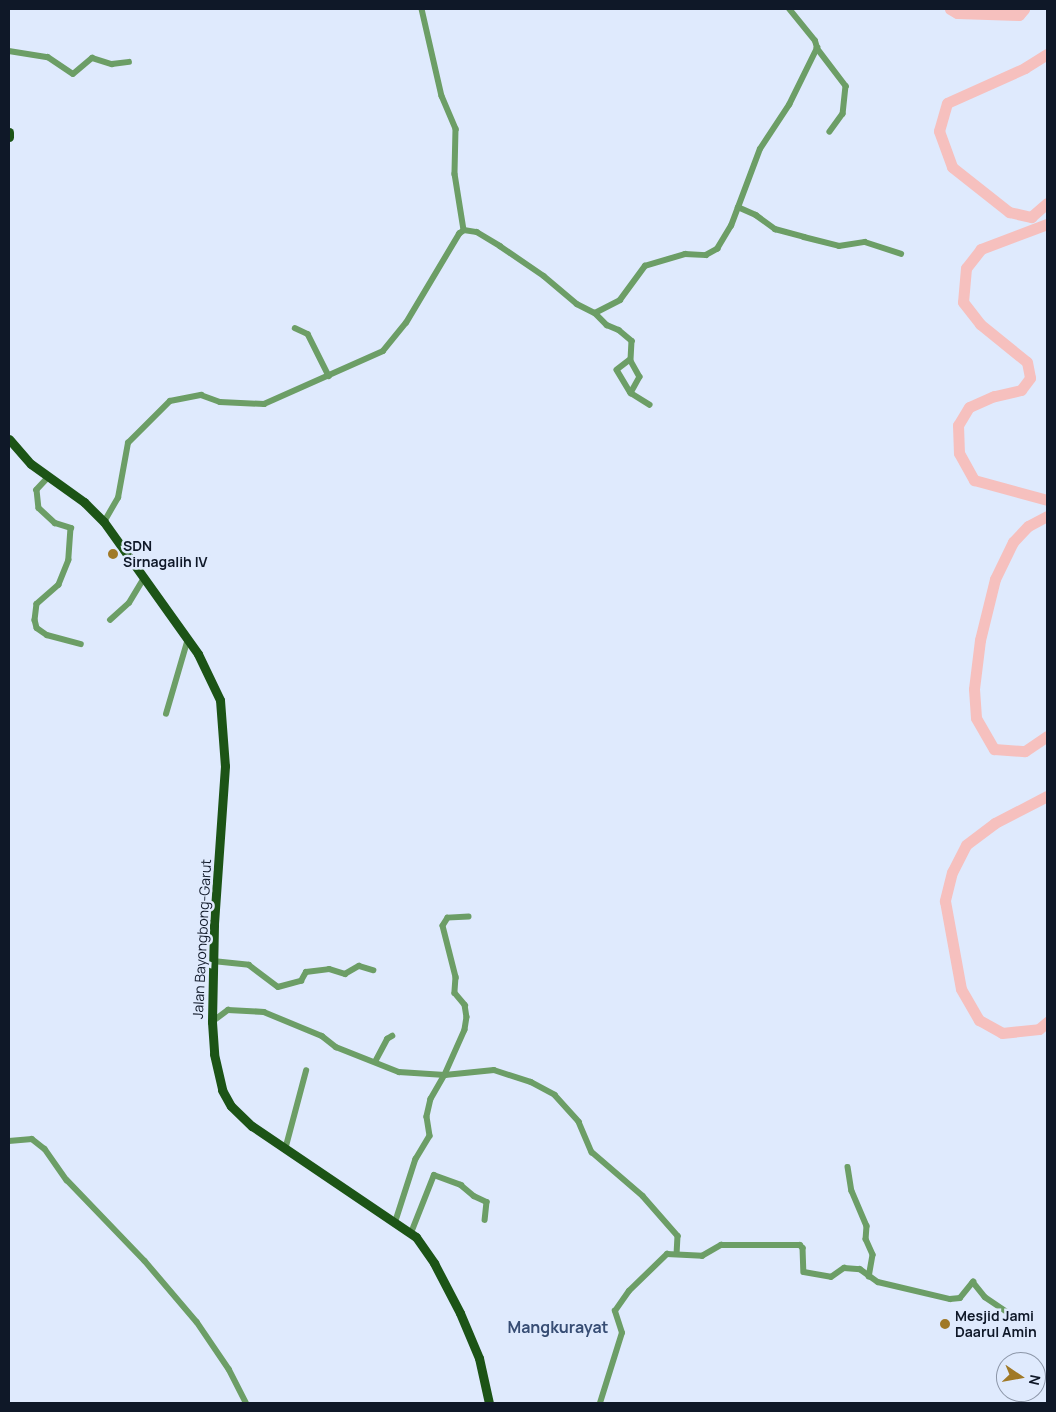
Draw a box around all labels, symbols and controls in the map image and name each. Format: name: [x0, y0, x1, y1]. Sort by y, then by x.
place label: SDN Sirnagalih IV: [123, 538, 208, 570]
marker: SDN Sirnagalih IV: [107, 548, 119, 560]
street label: Jalan Bayongbong-Garut: [189, 859, 215, 1019]
place label: Mesjid Jami Daarul Amin: [955, 1308, 1037, 1340]
district label: Mangkurayat: [507, 1317, 609, 1337]
marker: Mesjid Jami Daarul Amin: [939, 1318, 951, 1330]
north arrow: [996, 1352, 1046, 1402]
text: N: [1025, 1373, 1046, 1387]

